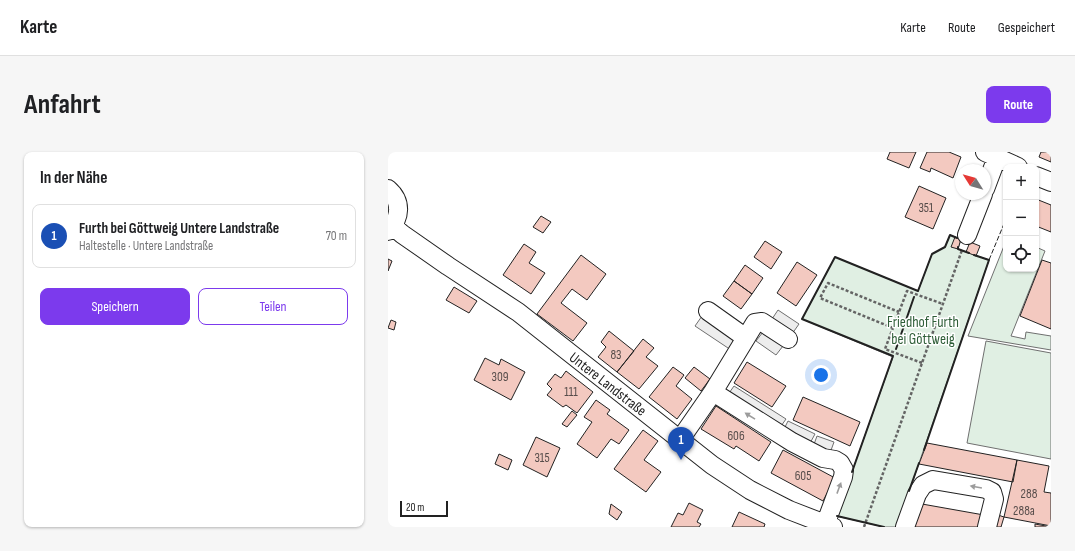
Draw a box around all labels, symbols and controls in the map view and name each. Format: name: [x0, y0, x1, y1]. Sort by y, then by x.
text: Karte: [20, 16, 57, 39]
text: Karte: [900, 19, 926, 36]
text: Route: [948, 19, 976, 36]
text: Gespeichert: [998, 19, 1055, 36]
button: Route: [986, 86, 1051, 123]
text: Anfahrt: [24, 88, 101, 121]
north arrow: [955, 164, 991, 200]
map controls: [1003, 164, 1039, 272]
button: +: [1003, 164, 1039, 200]
text: In der Nähe: [40, 168, 107, 188]
house number: 351: [918, 200, 934, 216]
button: −: [1003, 200, 1039, 236]
text: Furth bei Göttweig Untere Landstraße: [79, 219, 279, 238]
text: 1: [51, 228, 57, 244]
text: 70 m: [326, 228, 347, 244]
button: locate: [1003, 236, 1039, 272]
text: Haltestelle · Untere Landstraße: [79, 238, 213, 254]
button: Speichern: [40, 288, 190, 325]
button: Teilen: [198, 288, 348, 325]
park label: Friedhof Furth bei Göttweig: [887, 313, 959, 349]
house number: 83: [610, 347, 622, 363]
street label: Untere Landstraße: [565, 348, 650, 421]
your location: [811, 365, 831, 385]
house number: 309: [491, 369, 509, 385]
house number: 111: [564, 384, 578, 400]
one-way arrow: [744, 412, 756, 419]
pin: 1: [668, 427, 694, 460]
house number: 606: [727, 428, 745, 444]
house number: 315: [534, 450, 550, 466]
house number: 605: [795, 468, 811, 484]
one-way arrow: [836, 482, 842, 494]
one-way arrow: [970, 484, 982, 490]
house number: 288: [1021, 486, 1038, 502]
scale bar: [400, 499, 448, 518]
text: 20 m: [406, 501, 424, 514]
house number: 288a: [1013, 503, 1035, 519]

